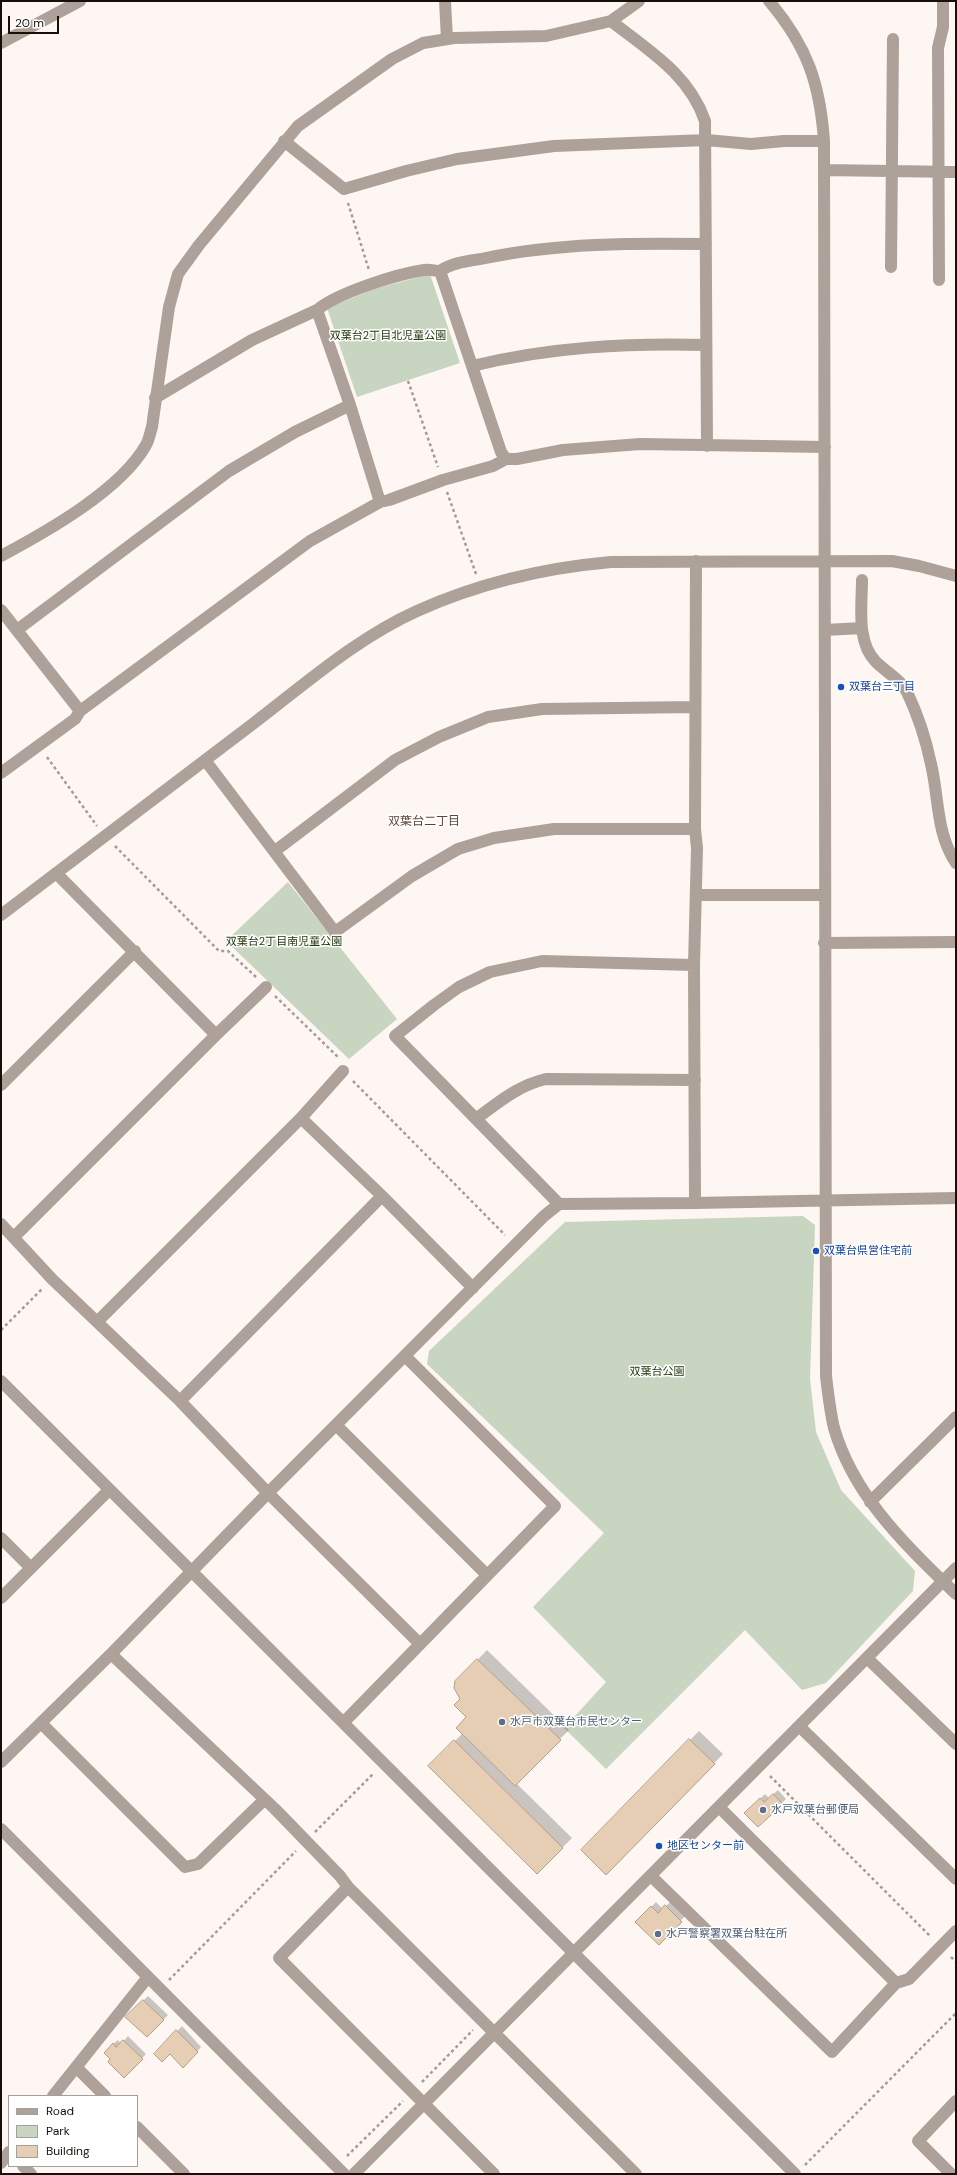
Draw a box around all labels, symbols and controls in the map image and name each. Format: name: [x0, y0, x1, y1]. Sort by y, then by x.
scale bar: [10, 8, 61, 34]
text: 20 m: [15, 15, 44, 31]
park label: 双葉台2丁目北児童公園: [330, 329, 446, 343]
place label: 双葉台三丁目: [849, 680, 915, 694]
marker: 双葉台三丁目: [836, 682, 846, 692]
district label: 双葉台二丁目: [388, 815, 460, 829]
park label: 双葉台2丁目南児童公園: [226, 935, 342, 949]
place label: 双葉台県営住宅前: [824, 1244, 912, 1258]
marker: 双葉台県営住宅前: [811, 1246, 821, 1256]
park label: 双葉台公園: [630, 1365, 684, 1379]
place label: 水戸市双葉台市民センター: [510, 1715, 642, 1729]
marker: 水戸市双葉台市民センター: [497, 1717, 507, 1727]
place label: 水戸双葉台郵便局: [771, 1803, 859, 1817]
marker: 水戸双葉台郵便局: [758, 1805, 768, 1815]
place label: 地区センター前: [667, 1839, 744, 1853]
marker: 地区センター前: [654, 1841, 664, 1851]
place label: 水戸警察署双葉台駐在所: [666, 1927, 787, 1941]
marker: 水戸警察署双葉台駐在所: [653, 1929, 663, 1939]
legend: [8, 2095, 138, 2167]
text: Road: [46, 2103, 74, 2119]
text: Park: [46, 2123, 70, 2139]
text: Building: [46, 2143, 90, 2159]

